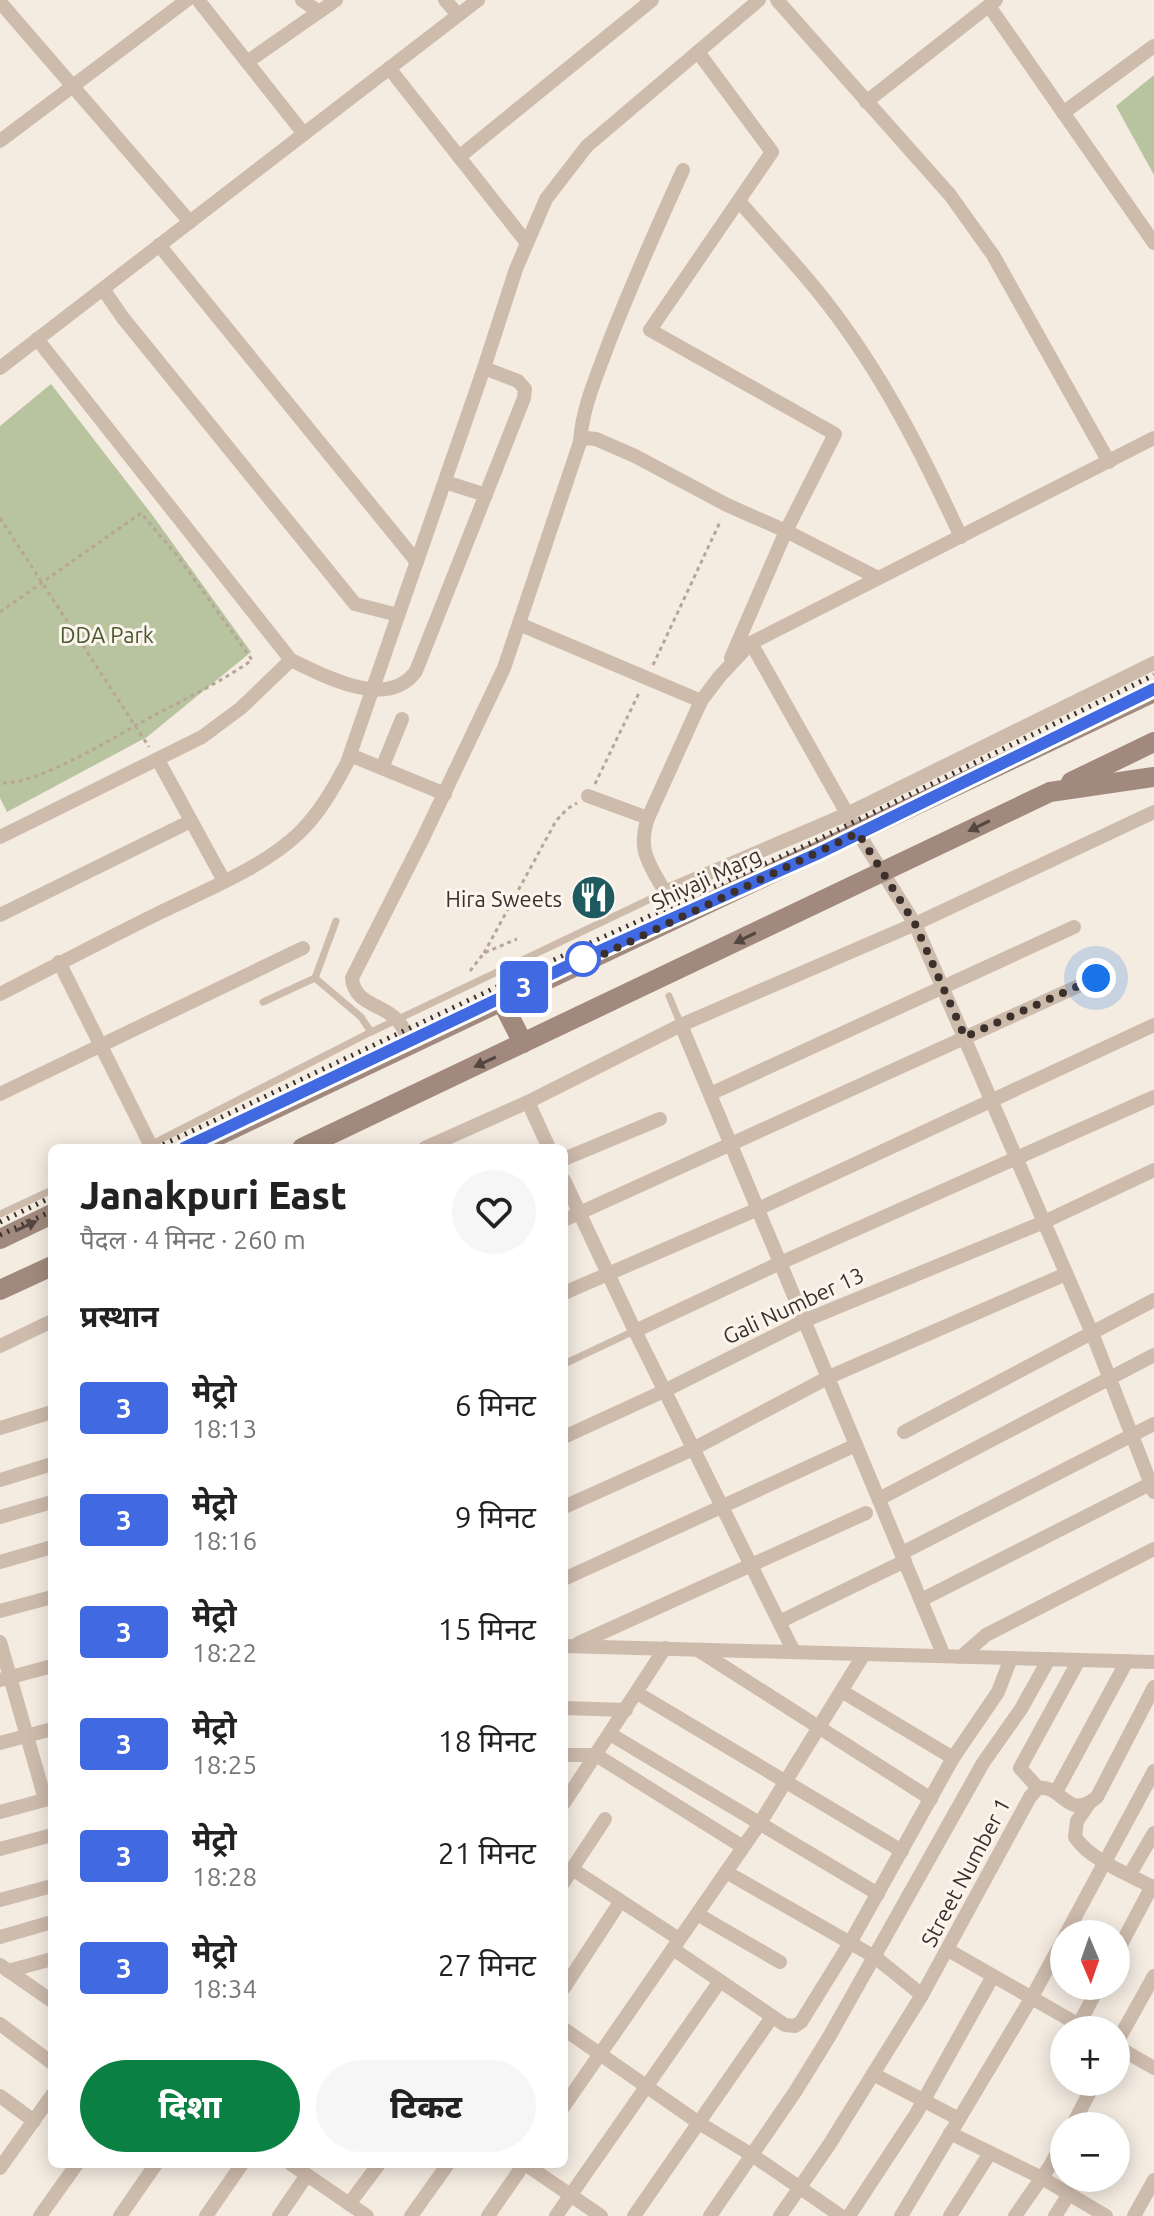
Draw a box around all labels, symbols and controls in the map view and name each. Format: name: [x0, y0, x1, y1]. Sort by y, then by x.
park label: DDA Park: [60, 622, 154, 647]
one-way arrow: [968, 819, 991, 833]
street label: Shivaji Marg: [647, 842, 765, 914]
restaurant icon: Hira Sweets: [569, 874, 617, 922]
place label: Hira Sweets: [446, 886, 562, 911]
one-way arrow: [733, 931, 756, 945]
unlabelled marker: [566, 942, 600, 976]
your location: [1076, 958, 1116, 998]
line badge: 3: [498, 961, 550, 1013]
text: 3: [516, 971, 532, 1002]
one-way arrow: [473, 1055, 496, 1069]
button: heart: [452, 1170, 536, 1254]
text: Janakpuri East: [80, 1174, 347, 1216]
one-way arrow: [14, 1220, 38, 1233]
text: पैदल · 4 मिनट · 260 m: [80, 1225, 306, 1254]
street label: Gali Number 13: [719, 1261, 867, 1349]
text: प्रस्थान: [80, 1299, 159, 1333]
text: मेट्रो: [192, 1374, 237, 1408]
text: 6 मिनट: [455, 1388, 536, 1422]
text: 3: [116, 1392, 132, 1423]
text: 18:13: [192, 1414, 257, 1443]
text: मेट्रो: [192, 1486, 237, 1520]
text: 9 मिनट: [455, 1500, 536, 1534]
text: 3: [116, 1504, 132, 1535]
text: 18:16: [192, 1526, 257, 1555]
text: मेट्रो: [192, 1598, 237, 1632]
text: 15 मिनट: [438, 1612, 536, 1646]
text: 3: [116, 1616, 132, 1647]
text: 18:22: [192, 1638, 257, 1667]
text: मेट्रो: [192, 1710, 237, 1744]
text: 18 मिनट: [438, 1724, 536, 1758]
text: 3: [116, 1728, 132, 1759]
text: 18:25: [192, 1750, 257, 1779]
street label: Street Number 1: [915, 1793, 1015, 1951]
text: मेट्रो: [192, 1822, 237, 1856]
text: 21 मिनट: [438, 1836, 536, 1870]
text: 3: [116, 1840, 132, 1871]
text: 18:28: [192, 1862, 257, 1891]
north arrow: [1050, 1920, 1130, 2000]
map controls: [1050, 1920, 1130, 2192]
text: मेट्रो: [192, 1934, 237, 1968]
text: 27 मिनट: [438, 1948, 536, 1982]
text: 3: [116, 1952, 132, 1983]
text: 18:34: [192, 1974, 257, 2003]
button: +: [1050, 2016, 1130, 2096]
button: दिशा: [80, 2060, 300, 2152]
button: टिकट: [316, 2060, 536, 2152]
button: −: [1050, 2112, 1130, 2192]

